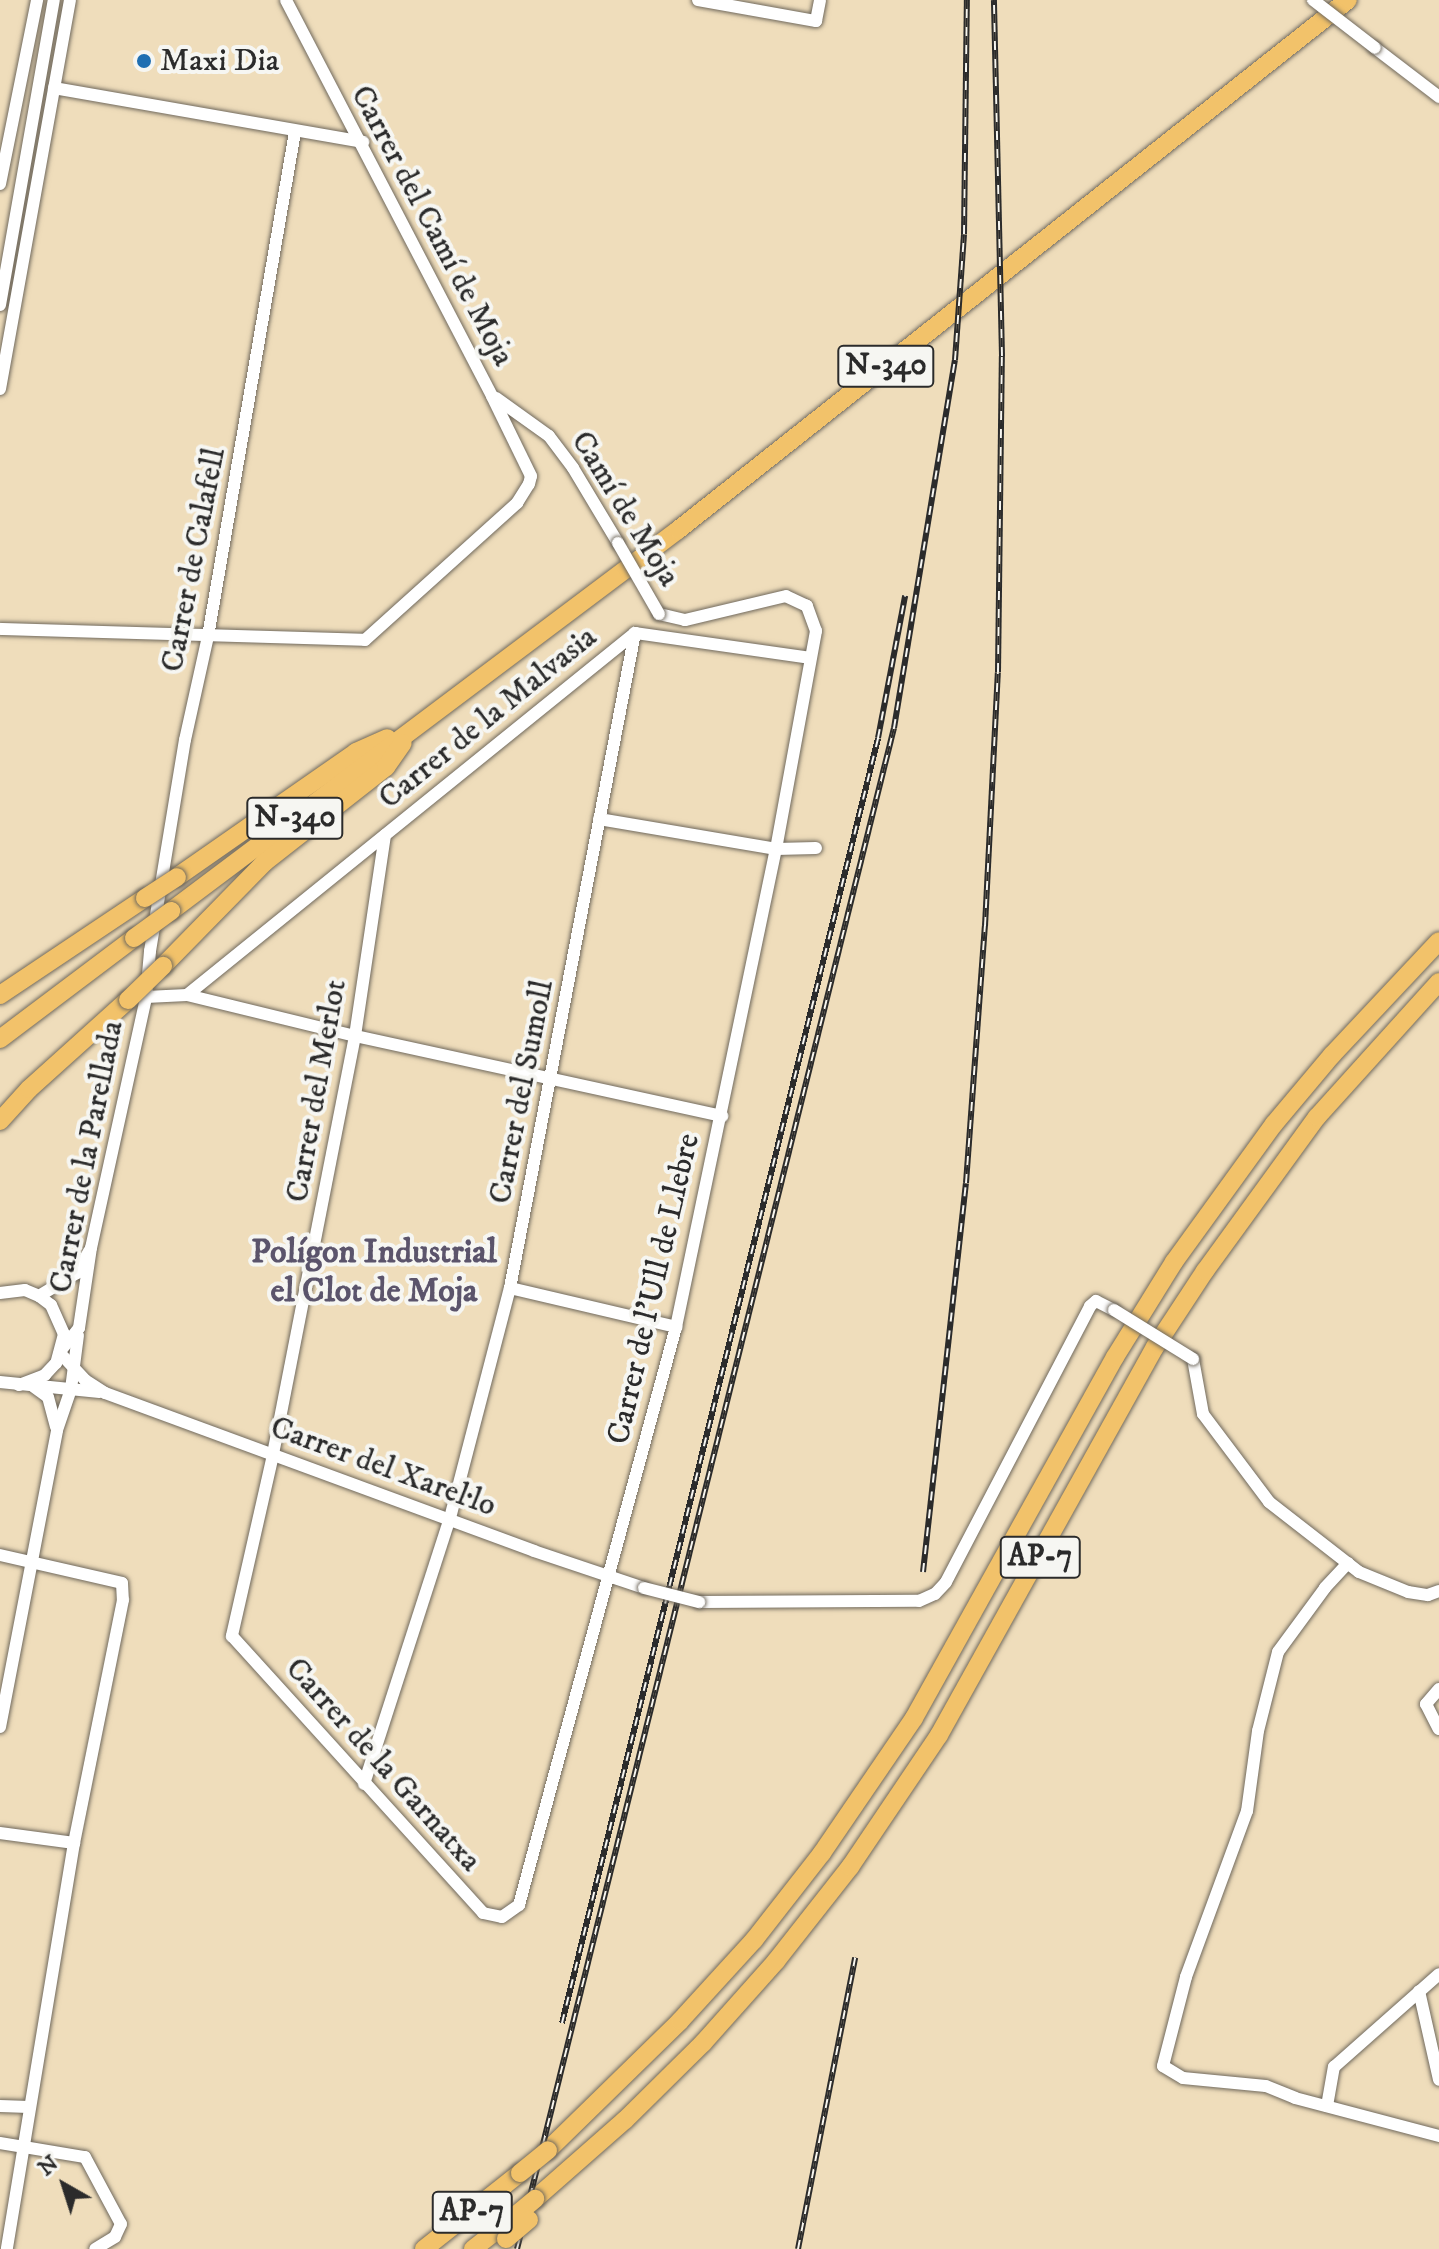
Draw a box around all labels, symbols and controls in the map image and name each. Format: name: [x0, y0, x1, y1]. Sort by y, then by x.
place label: Maxi Dia: [160, 42, 279, 80]
marker: Maxi Dia: [135, 52, 153, 70]
street label: Carrer del Camí de Moja: [342, 79, 522, 373]
road number: N-340: [836, 340, 936, 392]
street label: Camí de Moja: [562, 424, 688, 594]
street label: Carrer de Calafell: [153, 445, 235, 675]
street label: Carrer de la Malvasia: [371, 618, 605, 818]
road number: N-340: [245, 792, 345, 844]
street label: Carrer del Merlot: [279, 977, 355, 1205]
street label: Carrer del Sumoll: [481, 977, 563, 1207]
street label: Carrer de la Parellada: [42, 1018, 132, 1296]
street label: Carrer de l'Ull de Llebre: [600, 1130, 708, 1448]
district label: Polígon Industrial el Clot de Moja: [251, 1232, 497, 1312]
street label: Carrer del Xarel·lo: [265, 1408, 501, 1526]
road number: AP-7: [998, 1531, 1082, 1583]
street label: Carrer de la Garnatxa: [277, 1650, 489, 1880]
north arrow: [24, 2145, 104, 2225]
text: N: [33, 2150, 64, 2182]
road number: AP-7: [430, 2186, 514, 2238]

